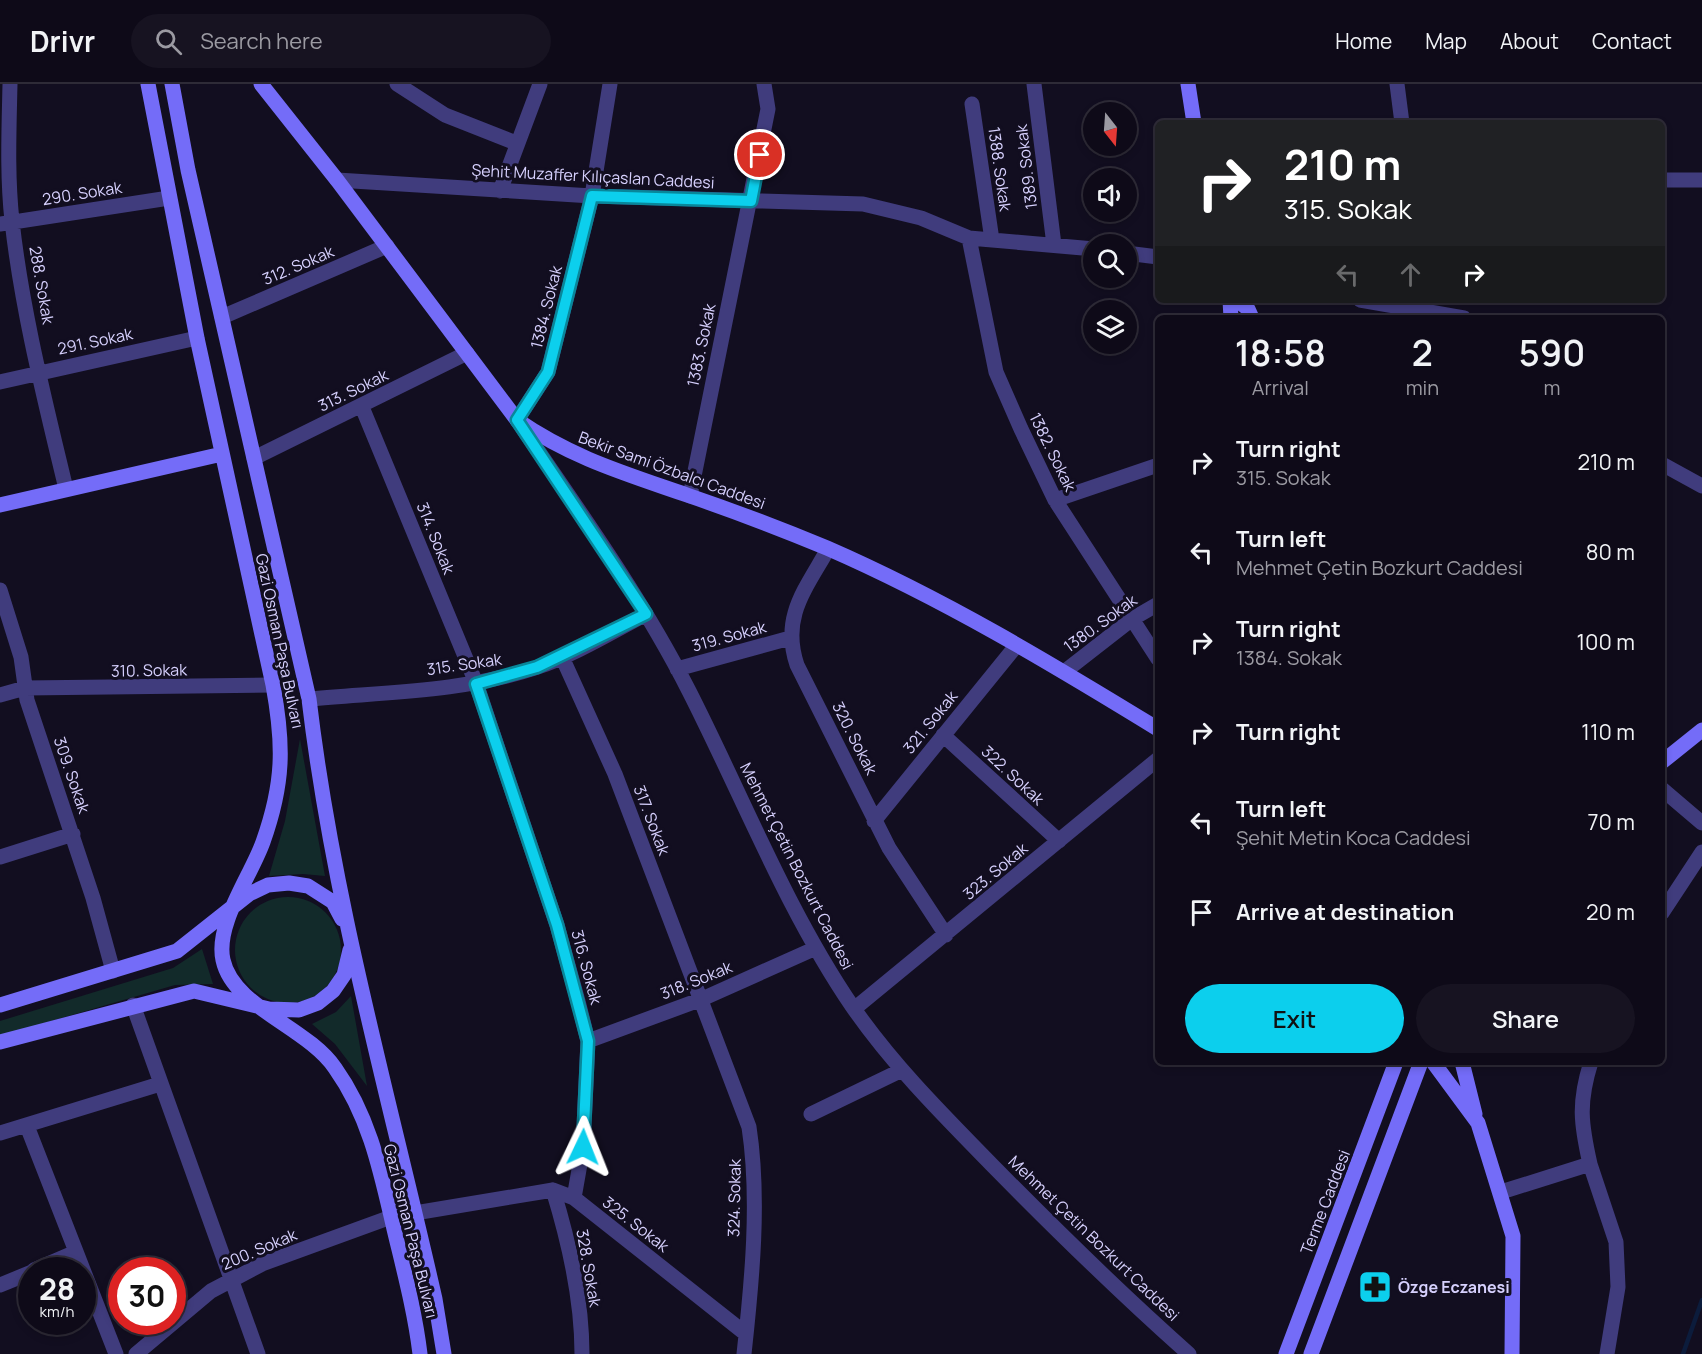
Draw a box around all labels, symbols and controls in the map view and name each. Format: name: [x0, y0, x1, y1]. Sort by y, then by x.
search box: [131, 14, 551, 68]
text: Drivr: [30, 22, 95, 60]
icon: search: [152, 25, 185, 58]
text: Search here: [200, 26, 323, 56]
text: Home: [1335, 27, 1392, 55]
text: Map: [1425, 27, 1467, 55]
text: About: [1500, 27, 1559, 55]
text: Contact: [1592, 27, 1672, 55]
north arrow: [1083, 102, 1137, 156]
map controls: [1083, 102, 1137, 354]
street label: 1389. Sokak: [1010, 122, 1042, 211]
street label: 1388. Sokak: [983, 125, 1017, 214]
pin: [734, 129, 785, 180]
text: 210 m: [1284, 135, 1401, 193]
icon: arrive: [743, 138, 776, 171]
icon: right: [1185, 144, 1263, 222]
street label: Şehit Muzaffer Kılıçaslan Caddesi: [471, 159, 715, 193]
button: sound: [1083, 168, 1137, 222]
street label: 290. Sokak: [41, 176, 124, 210]
text: 315. Sokak: [1284, 190, 1412, 227]
button: search: [1083, 234, 1137, 288]
street label: 312. Sokak: [259, 240, 338, 290]
street label: 288. Sokak: [24, 244, 60, 327]
icon: left: [1331, 258, 1364, 291]
icon: ahead: [1394, 258, 1427, 291]
icon: right: [1457, 258, 1490, 291]
street label: 1384. Sokak: [525, 262, 567, 351]
street label: 1383. Sokak: [681, 300, 721, 389]
button: layers: [1083, 300, 1137, 354]
street label: 291. Sokak: [56, 322, 135, 360]
text: 18:58: [1235, 328, 1326, 377]
text: 2: [1412, 328, 1433, 377]
text: 590: [1519, 328, 1585, 377]
street label: 313. Sokak: [314, 363, 393, 416]
text: Arrival: [1252, 374, 1309, 401]
text: min: [1406, 374, 1439, 401]
text: m: [1544, 374, 1561, 401]
street label: 1382. Sokak: [1025, 409, 1082, 496]
street label: Bekir Sami Özbalcı Caddesi: [575, 426, 769, 514]
text: Turn right: [1236, 434, 1341, 464]
icon: right: [1185, 446, 1218, 479]
text: 210 m: [1577, 447, 1635, 477]
text: 315. Sokak: [1236, 464, 1331, 491]
street label: 314. Sokak: [412, 499, 461, 578]
text: Turn left: [1236, 524, 1326, 554]
icon: left: [1185, 536, 1218, 569]
text: 80 m: [1586, 537, 1635, 567]
street label: Gazi Osman Paşa Bulvarı: [251, 551, 309, 731]
text: Mehmet Çetin Bozkurt Caddesi: [1236, 554, 1523, 581]
street label: 1380. Sokak: [1059, 588, 1142, 657]
text: Turn right: [1236, 614, 1341, 644]
street label: 319. Sokak: [689, 615, 770, 656]
icon: right: [1185, 626, 1218, 659]
text: 100 m: [1577, 627, 1635, 657]
text: 1384. Sokak: [1236, 644, 1342, 671]
street label: 315. Sokak: [425, 648, 504, 680]
street label: 310. Sokak: [111, 658, 188, 682]
street label: 321. Sokak: [898, 685, 963, 758]
street label: 320. Sokak: [827, 698, 883, 779]
icon: right: [1185, 716, 1218, 749]
text: Turn right: [1236, 717, 1341, 747]
text: 110 m: [1581, 717, 1635, 747]
street label: 309. Sokak: [49, 734, 96, 817]
street label: 322. Sokak: [977, 740, 1050, 811]
street label: Mehmet Çetin Bozkurt Caddesi: [735, 759, 859, 973]
street label: 317. Sokak: [629, 782, 676, 859]
text: Turn left: [1236, 794, 1326, 824]
icon: left: [1185, 806, 1218, 839]
text: 70 m: [1587, 807, 1635, 837]
text: Şehit Metin Koca Caddesi: [1236, 824, 1471, 851]
street label: 323. Sokak: [958, 837, 1033, 905]
icon: arrive: [1185, 896, 1218, 929]
text: Arrive at destination: [1236, 897, 1454, 927]
text: 20 m: [1586, 897, 1635, 927]
street label: 316. Sokak: [566, 927, 608, 1008]
street label: 318. Sokak: [657, 955, 736, 1004]
button: Exit: [1185, 984, 1404, 1053]
button: Share: [1416, 984, 1635, 1053]
position arrow: [551, 1115, 615, 1179]
street label: Gazi Osman Paşa Bulvarı: [379, 1142, 443, 1320]
street label: Terme Caddesi: [1295, 1147, 1355, 1257]
street label: Mehmet Çetin Bozkurt Caddesi: [1004, 1150, 1184, 1326]
street label: 324. Sokak: [722, 1158, 746, 1237]
street label: 325. Sokak: [598, 1191, 675, 1258]
street label: 200. Sokak: [218, 1223, 301, 1275]
street label: 328. Sokak: [571, 1227, 607, 1310]
speed limit sign: 30: [108, 1257, 186, 1335]
text: 28: [39, 1268, 75, 1309]
pharmacy icon: Özge Eczanesi: [1357, 1269, 1393, 1305]
place label: Özge Eczanesi: [1398, 1276, 1510, 1298]
text: km/h: [40, 1301, 74, 1322]

